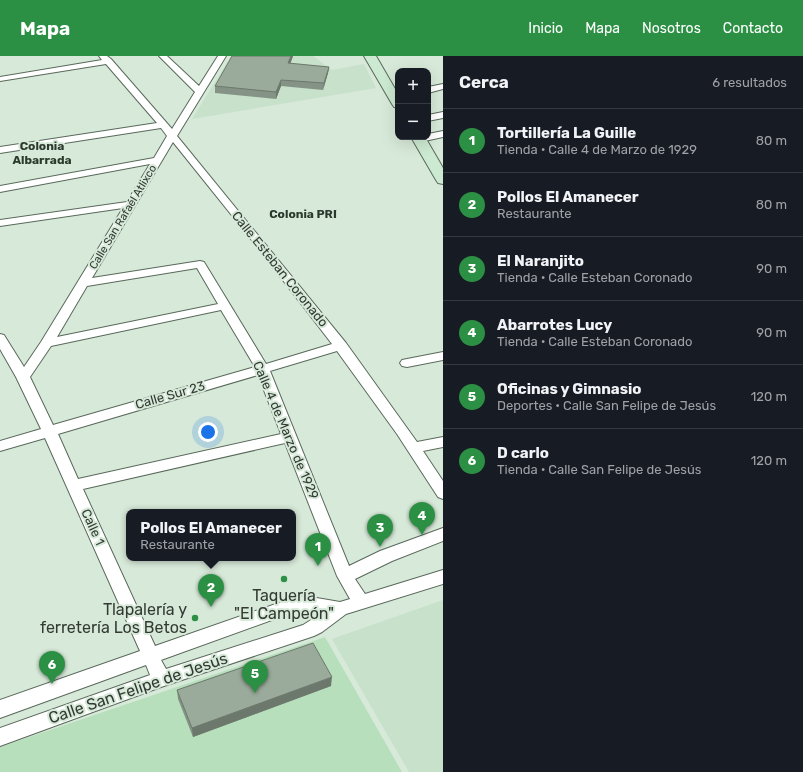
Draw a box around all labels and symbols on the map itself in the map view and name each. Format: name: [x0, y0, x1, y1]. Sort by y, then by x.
district label: Colonia Albarrada: [12, 139, 72, 167]
street label: Calle San Rafaél Atlixco: [87, 162, 159, 272]
district label: Colonia PRI: [269, 207, 337, 221]
street label: Calle Esteban Coronado: [229, 208, 331, 330]
street label: Calle 4 de Marzo de 1929: [250, 359, 322, 502]
street label: Calle Sur 23: [133, 378, 207, 412]
your location: [198, 422, 218, 442]
pin: 4: [409, 502, 435, 535]
street label: Calle 1: [78, 507, 108, 547]
pin: 3: [367, 514, 393, 547]
pin: 1: [305, 533, 331, 566]
pin: 2: [198, 574, 224, 607]
marker: Taquería "El Campeón": [279, 574, 289, 584]
place label: Taquería "El Campeón": [234, 586, 334, 623]
place label: Tlapalería y ferretería Los Betos: [40, 600, 187, 637]
marker: Tlapalería y ferretería Los Betos: [190, 613, 200, 623]
street label: Calle San Felipe de Jesús: [46, 648, 230, 728]
pin: 6: [39, 651, 65, 684]
pin: 5: [242, 660, 268, 693]

